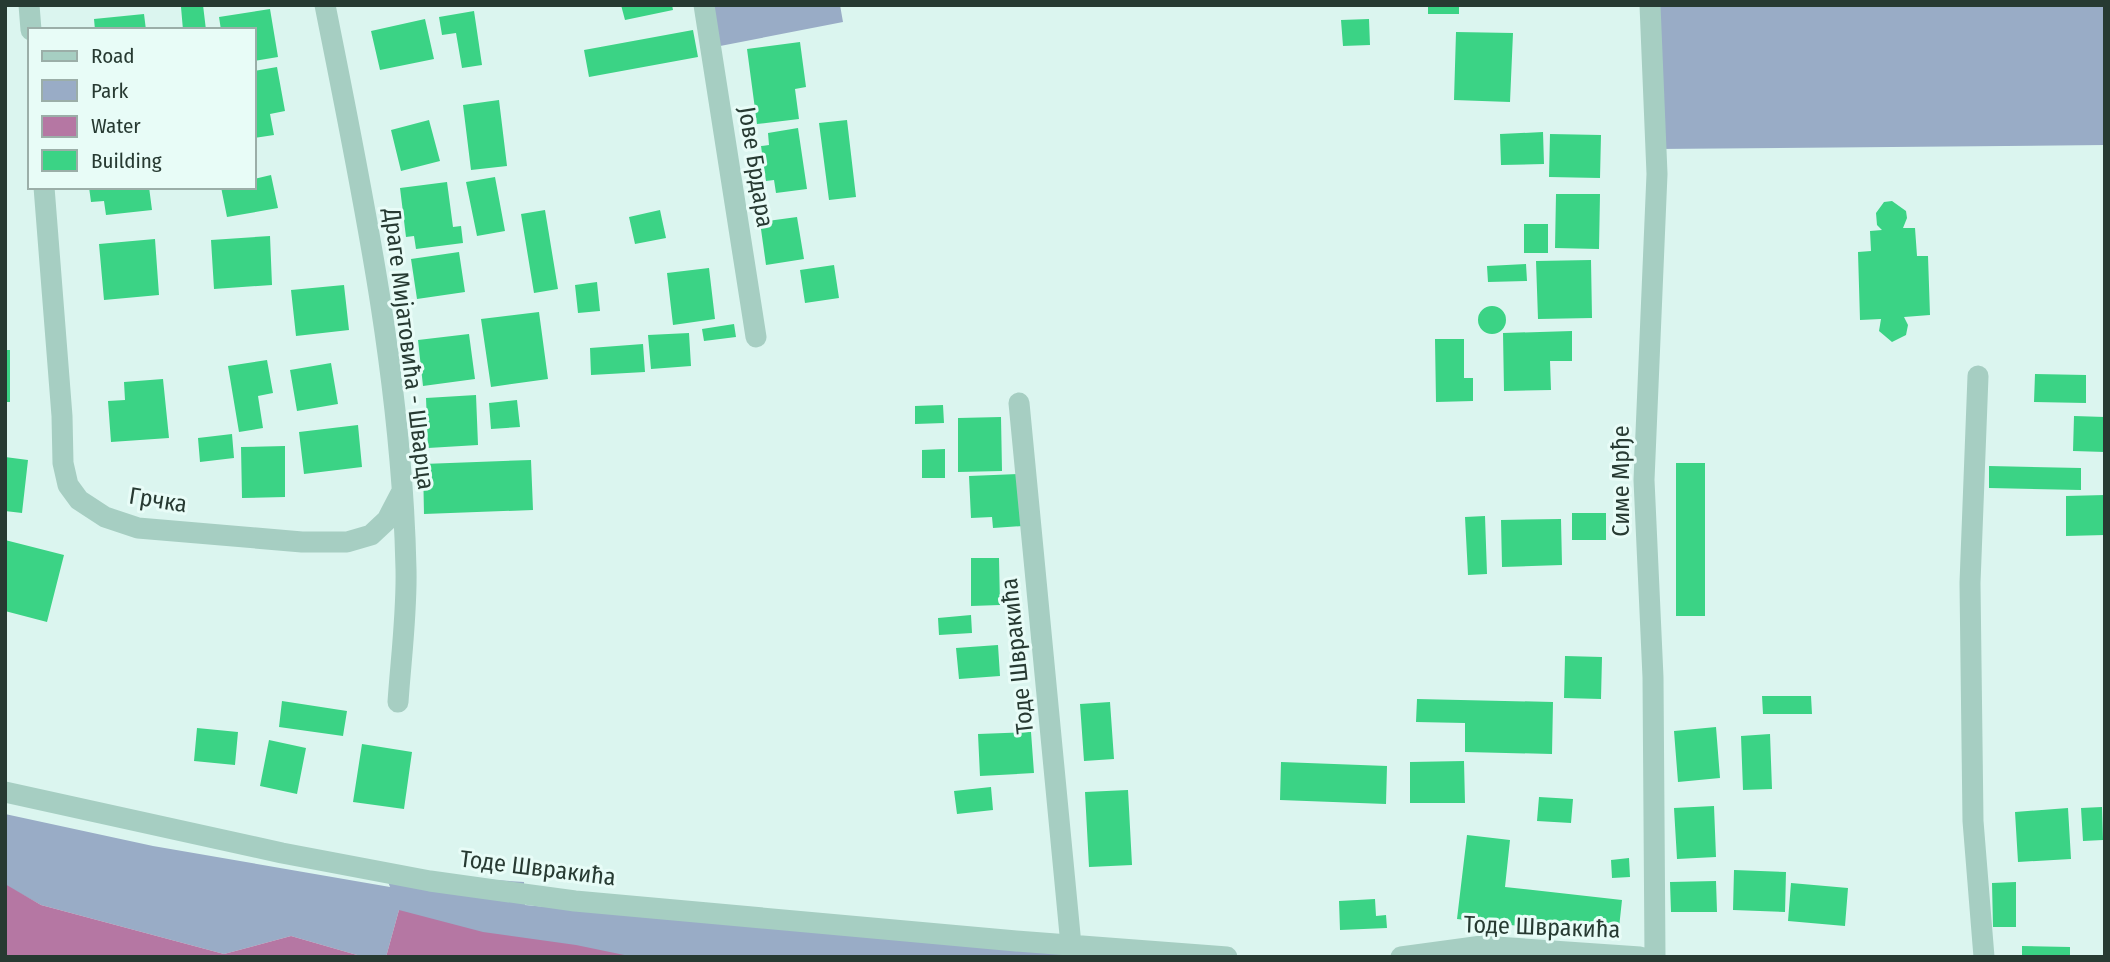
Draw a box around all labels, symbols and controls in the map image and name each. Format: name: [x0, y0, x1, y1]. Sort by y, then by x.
legend: [28, 28, 256, 189]
text: Road: [91, 43, 135, 69]
text: Park: [91, 78, 129, 104]
street label: Јове Брдара: [733, 105, 779, 229]
text: Water: [91, 113, 141, 139]
text: Building: [91, 148, 162, 174]
street label: Драге Мијатовића - Шварца: [378, 206, 440, 491]
street label: Симе Мрђе: [1607, 425, 1635, 537]
street label: Грчка: [127, 482, 189, 518]
street label: Тоде Швракића: [995, 577, 1039, 735]
street label: Тоде Швракића: [459, 845, 617, 891]
street label: Тоде Швракића: [1463, 910, 1621, 944]

